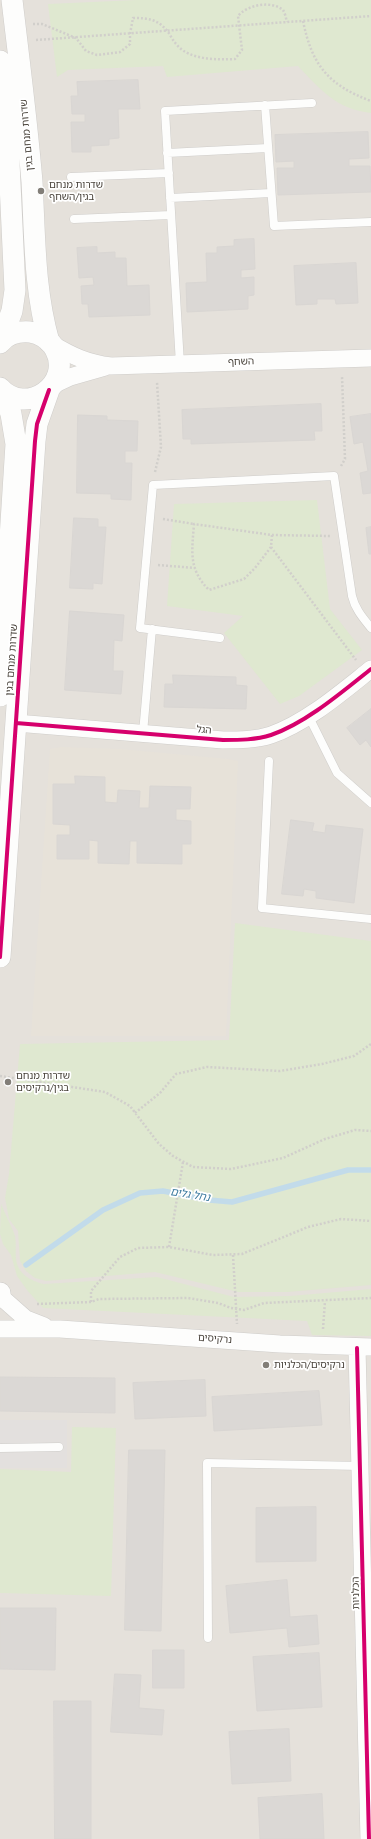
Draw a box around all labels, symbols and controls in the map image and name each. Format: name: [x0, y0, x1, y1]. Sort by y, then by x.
street label: שדרות מנחם בגין: [18, 99, 36, 171]
place label: שדרות מנחם בגין/השחף: [49, 179, 103, 202]
marker: שדרות מנחם בגין/השחף: [36, 186, 46, 196]
street label: השחף: [228, 356, 254, 368]
street label: שדרות מנחם בגין: [4, 624, 20, 696]
street label: הגל: [196, 723, 212, 737]
place label: שדרות מנחם בגין/נרקיסים: [16, 1070, 70, 1094]
marker: שדרות מנחם בגין/נרקיסים: [3, 1077, 13, 1087]
water label: נחל גלים: [169, 1185, 211, 1205]
street label: נרקיסים: [198, 1332, 232, 1346]
place label: נרקיסים/הכלניות: [274, 1359, 345, 1371]
marker: נרקיסים/הכלניות: [261, 1360, 271, 1370]
street label: הכלניות: [350, 1576, 362, 1610]

